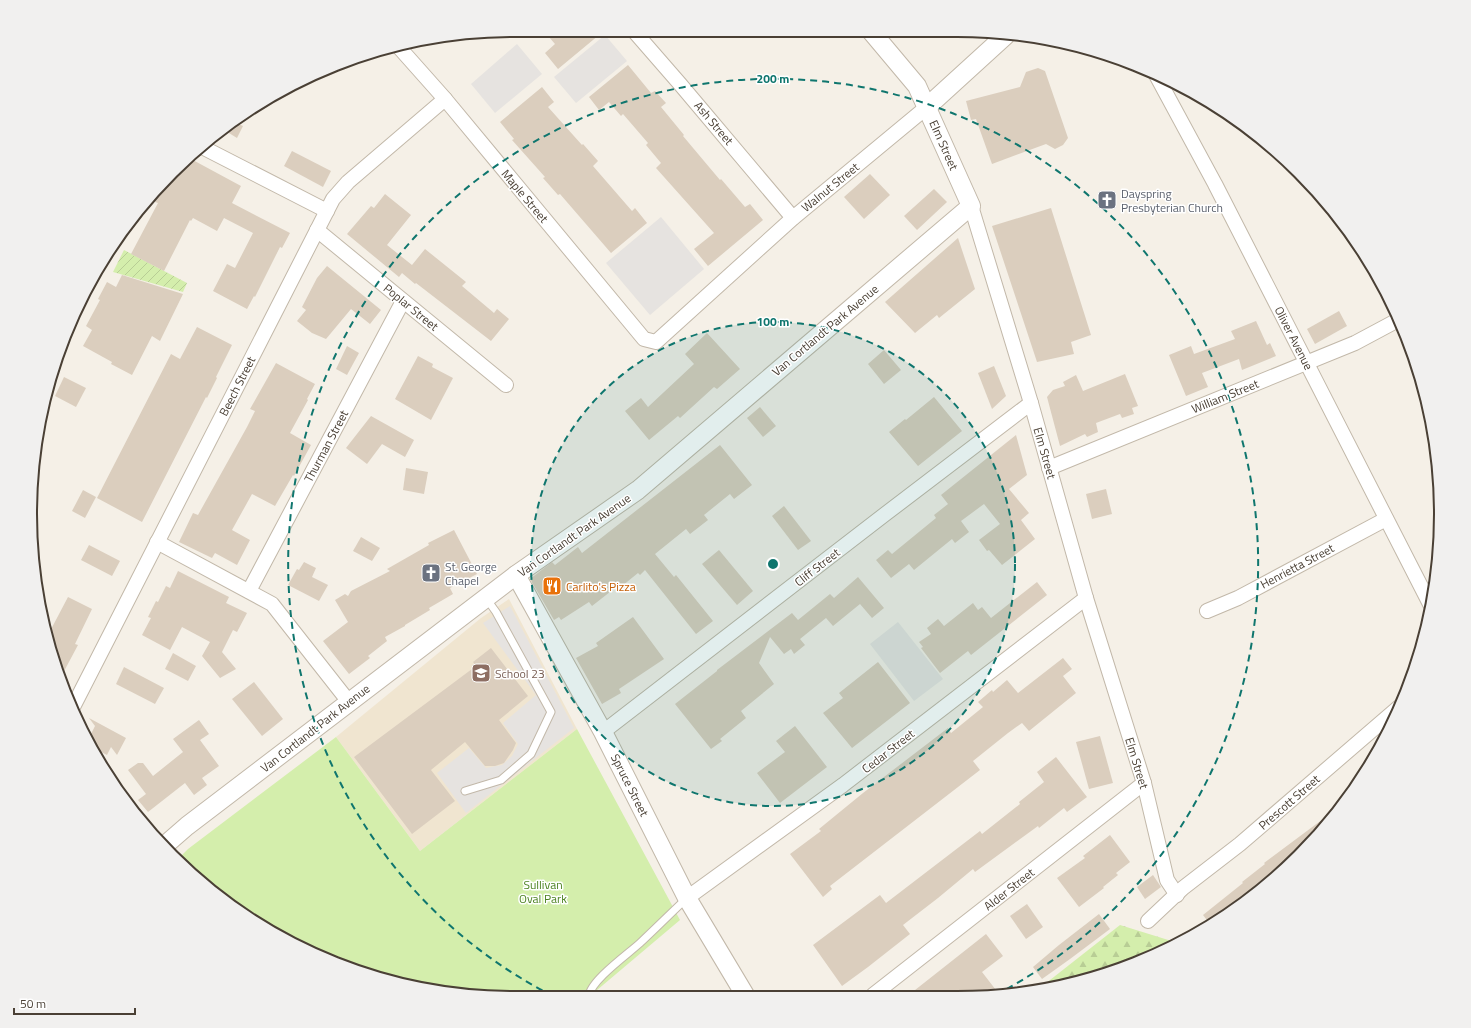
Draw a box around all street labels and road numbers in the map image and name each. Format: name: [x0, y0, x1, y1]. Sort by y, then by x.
street label: Ash Street: [690, 97, 739, 150]
street label: Elm Street: [925, 117, 964, 174]
street label: Walnut Street: [797, 157, 864, 216]
street label: Maple Street: [497, 165, 554, 228]
street label: Poplar Street: [379, 279, 443, 336]
street label: Van Cortlandt Park Avenue: [767, 280, 883, 380]
street label: Oliver Avenue: [1270, 303, 1318, 373]
street label: Beech Street: [214, 352, 261, 419]
street label: William Street: [1188, 374, 1262, 418]
street label: Thurman Street: [299, 406, 353, 485]
street label: Elm Street: [1029, 425, 1062, 482]
street label: Van Cortlandt Park Avenue: [513, 489, 635, 581]
street label: Henrietta Street: [1257, 538, 1338, 593]
street label: Cliff Street: [790, 543, 845, 591]
street label: Van Cortlandt Park Avenue: [256, 679, 374, 777]
street label: Cedar Street: [858, 724, 919, 778]
street label: Elm Street: [1120, 735, 1154, 792]
street label: Spruce Street: [606, 750, 654, 820]
street label: Prescott Street: [1254, 769, 1325, 834]
street label: Alder Street: [979, 863, 1039, 915]

